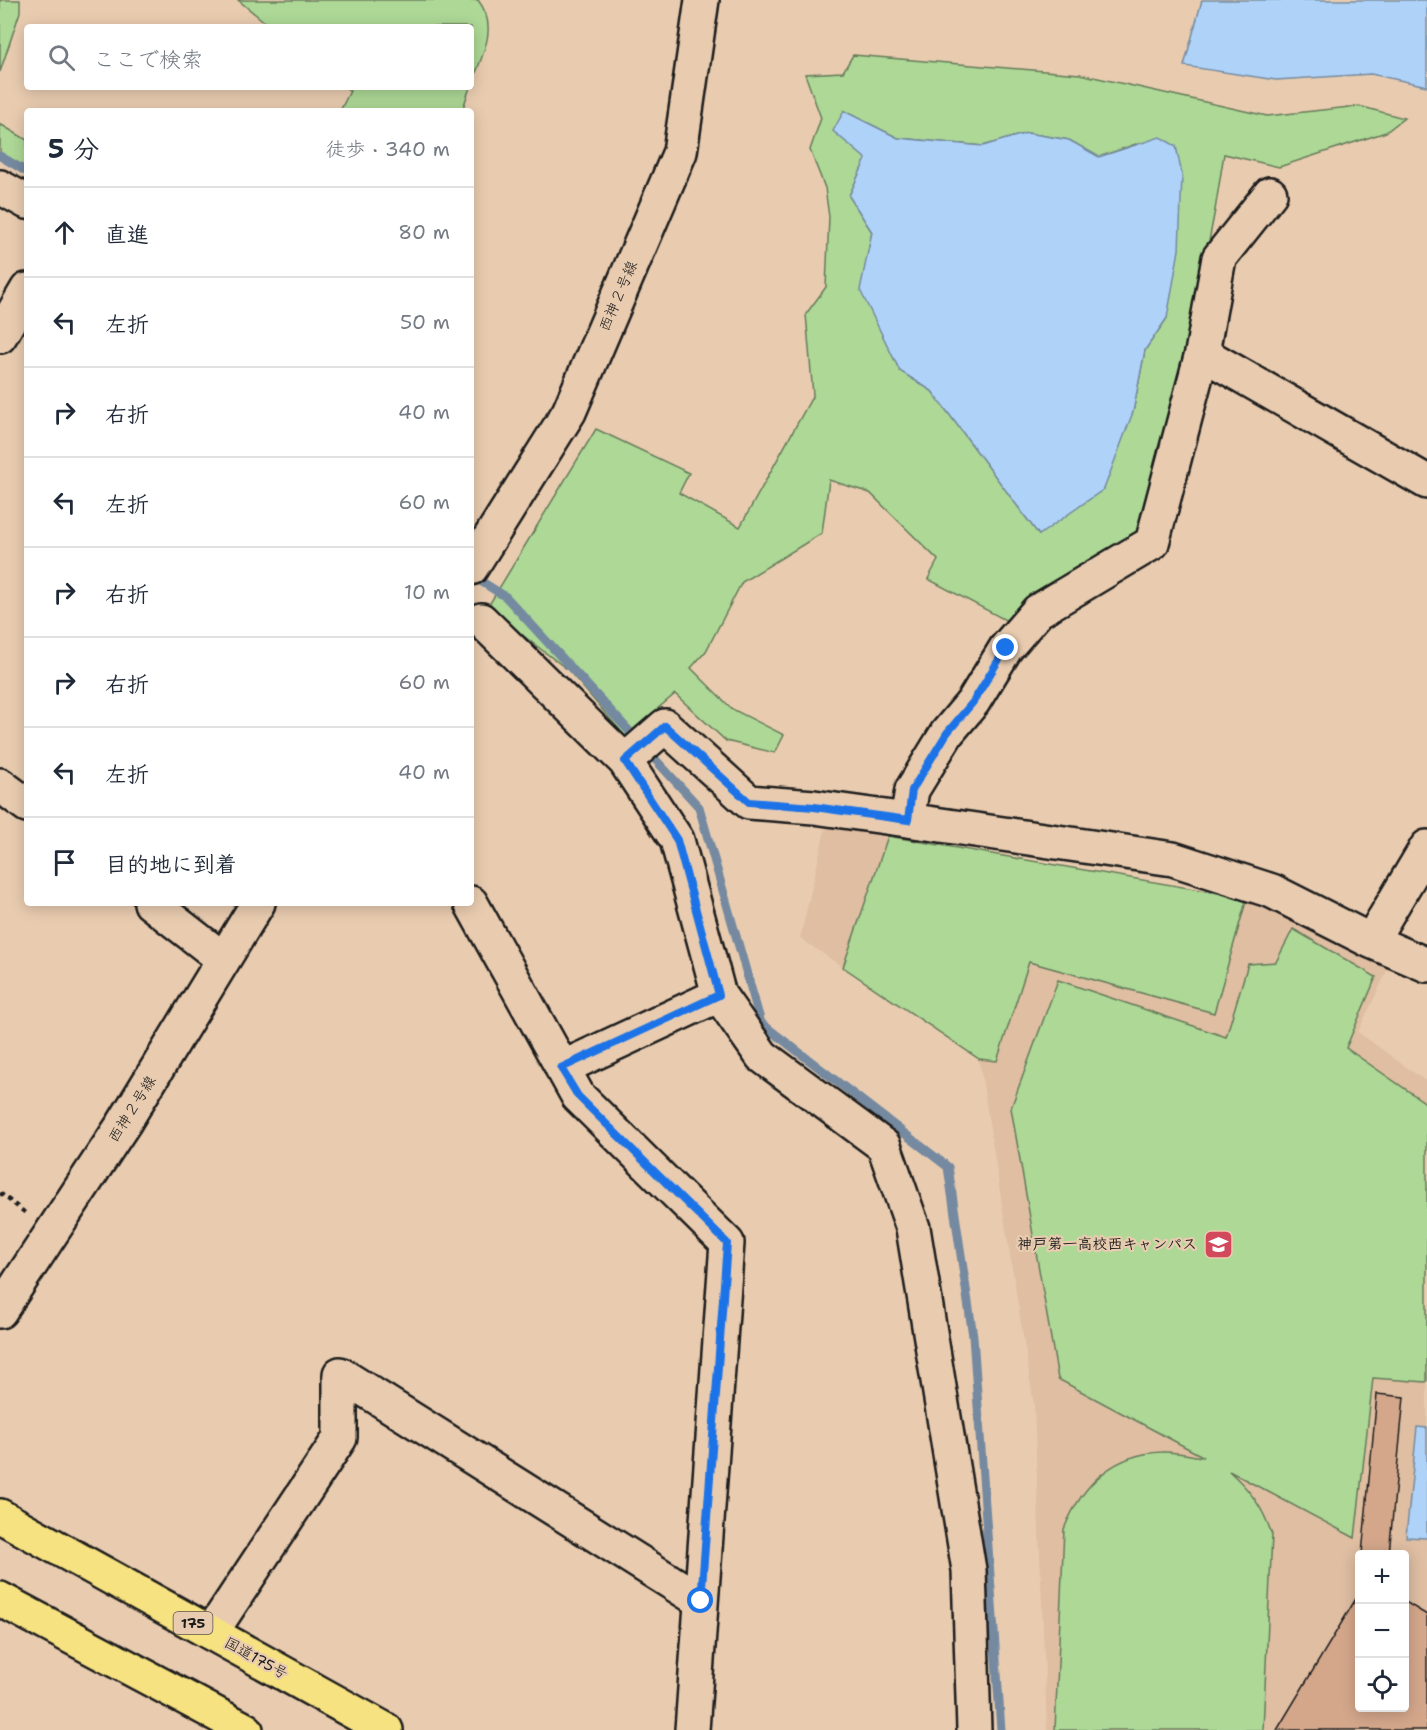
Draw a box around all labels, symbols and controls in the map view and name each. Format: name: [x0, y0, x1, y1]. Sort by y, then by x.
search box: [24, 24, 474, 90]
icon: search: [45, 41, 78, 74]
text: ここで検索: [93, 45, 203, 74]
text: 5 分: [48, 131, 99, 166]
text: 徒歩 · 340 m: [326, 136, 450, 162]
icon: ahead: [48, 216, 81, 249]
text: 80 m: [398, 219, 450, 245]
text: 直進: [105, 220, 149, 249]
street label: 西神２号線: [594, 258, 642, 334]
icon: left: [48, 306, 81, 339]
text: 50 m: [400, 309, 450, 335]
text: 左折: [105, 310, 149, 339]
icon: right: [48, 396, 81, 429]
text: 40 m: [398, 399, 450, 425]
text: 右折: [105, 400, 149, 429]
icon: left: [48, 486, 81, 519]
text: 60 m: [398, 489, 450, 515]
text: 左折: [105, 490, 149, 519]
icon: right: [48, 576, 81, 609]
text: 10 m: [404, 579, 450, 605]
text: 右折: [105, 580, 149, 609]
route end: [992, 634, 1018, 660]
icon: right: [48, 666, 81, 699]
text: 60 m: [398, 669, 450, 695]
text: 右折: [105, 670, 149, 699]
icon: left: [48, 756, 81, 789]
text: 40 m: [398, 759, 450, 785]
text: 左折: [105, 760, 149, 789]
icon: arrive: [48, 846, 81, 879]
text: 目的地に到着: [105, 850, 237, 879]
street label: 西神２号線: [104, 1072, 160, 1146]
school or university icon: 神戸第一高校西キャンパス: [1202, 1228, 1234, 1260]
place label: 神戸第一高校西キャンパス: [1018, 1234, 1197, 1254]
map controls: [1355, 1550, 1409, 1712]
button: +: [1355, 1550, 1409, 1604]
route start: [687, 1587, 713, 1613]
button: −: [1355, 1604, 1409, 1658]
road number: 175: [174, 1612, 212, 1634]
street label: 国道175号: [221, 1632, 291, 1684]
button: locate: [1355, 1658, 1409, 1712]

